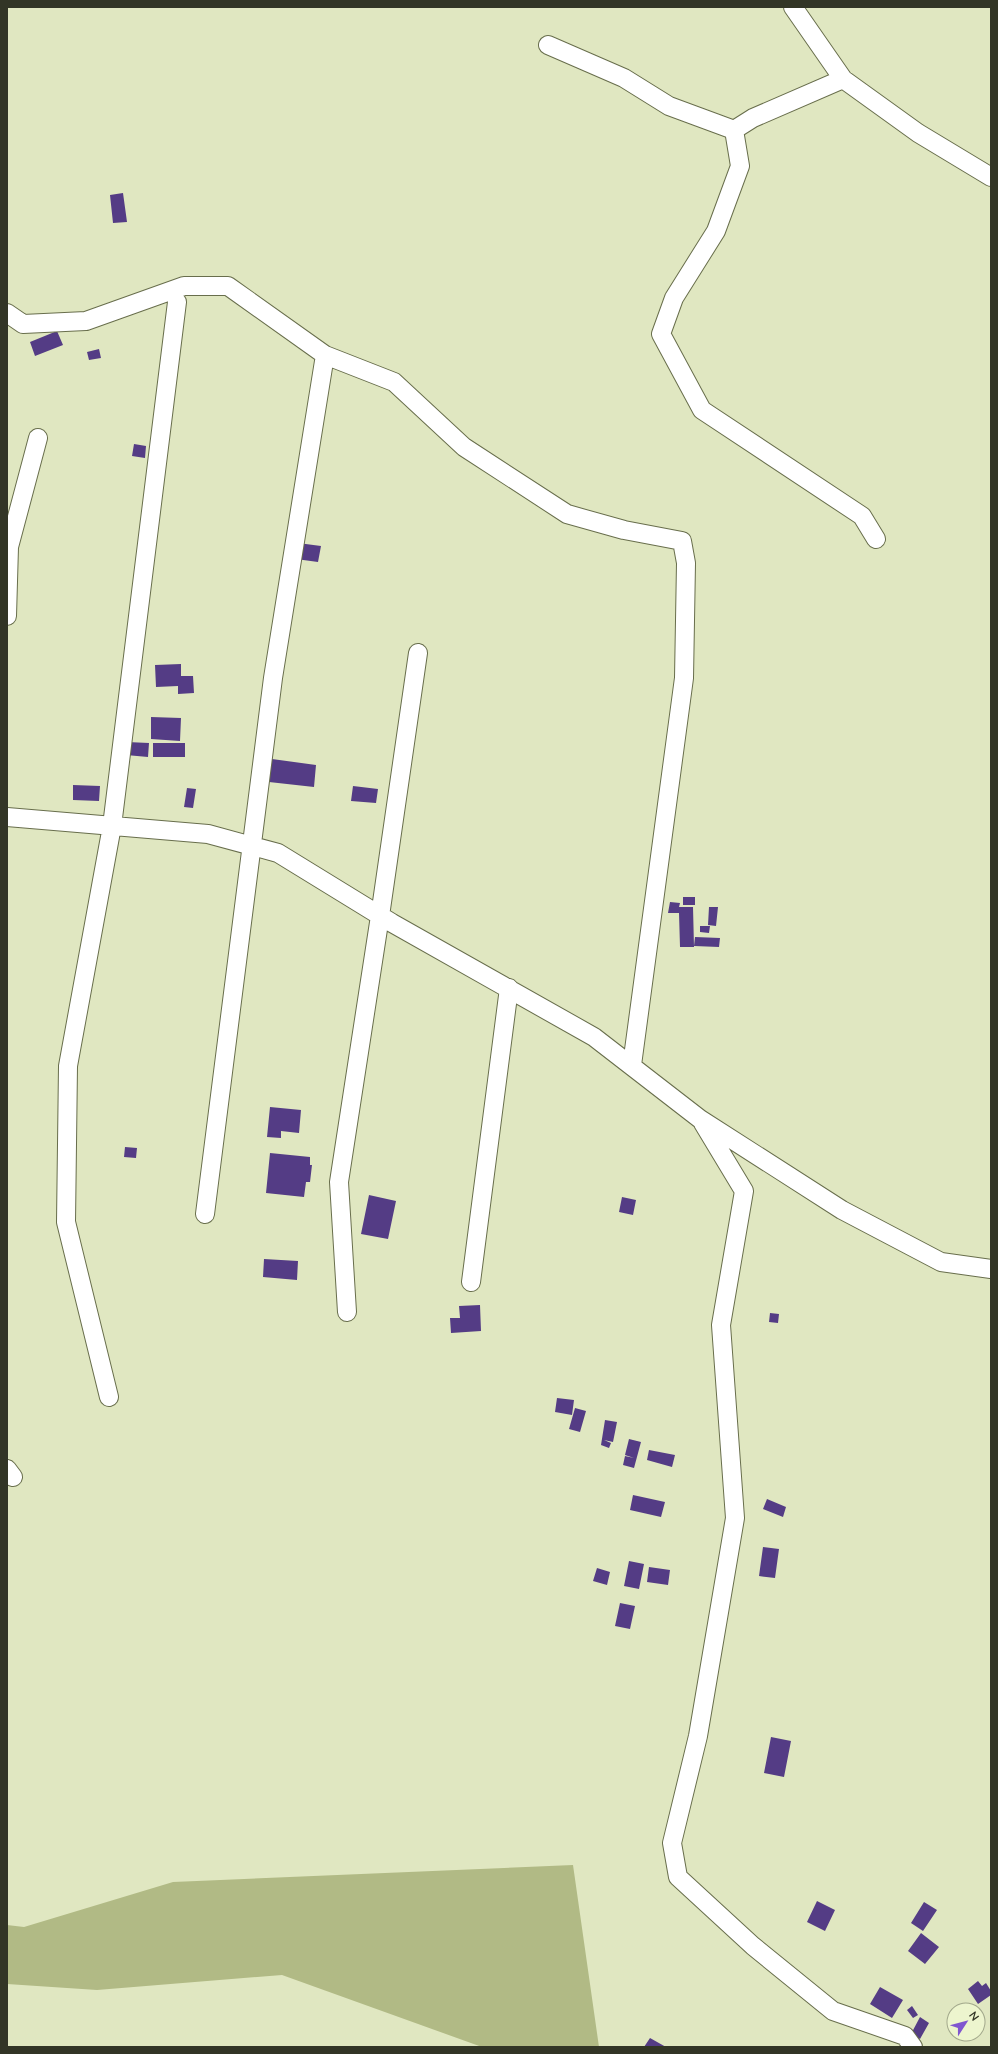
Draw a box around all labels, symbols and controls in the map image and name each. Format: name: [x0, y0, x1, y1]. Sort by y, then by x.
north arrow: [946, 2002, 986, 2042]
text: N: [966, 2009, 982, 2024]

